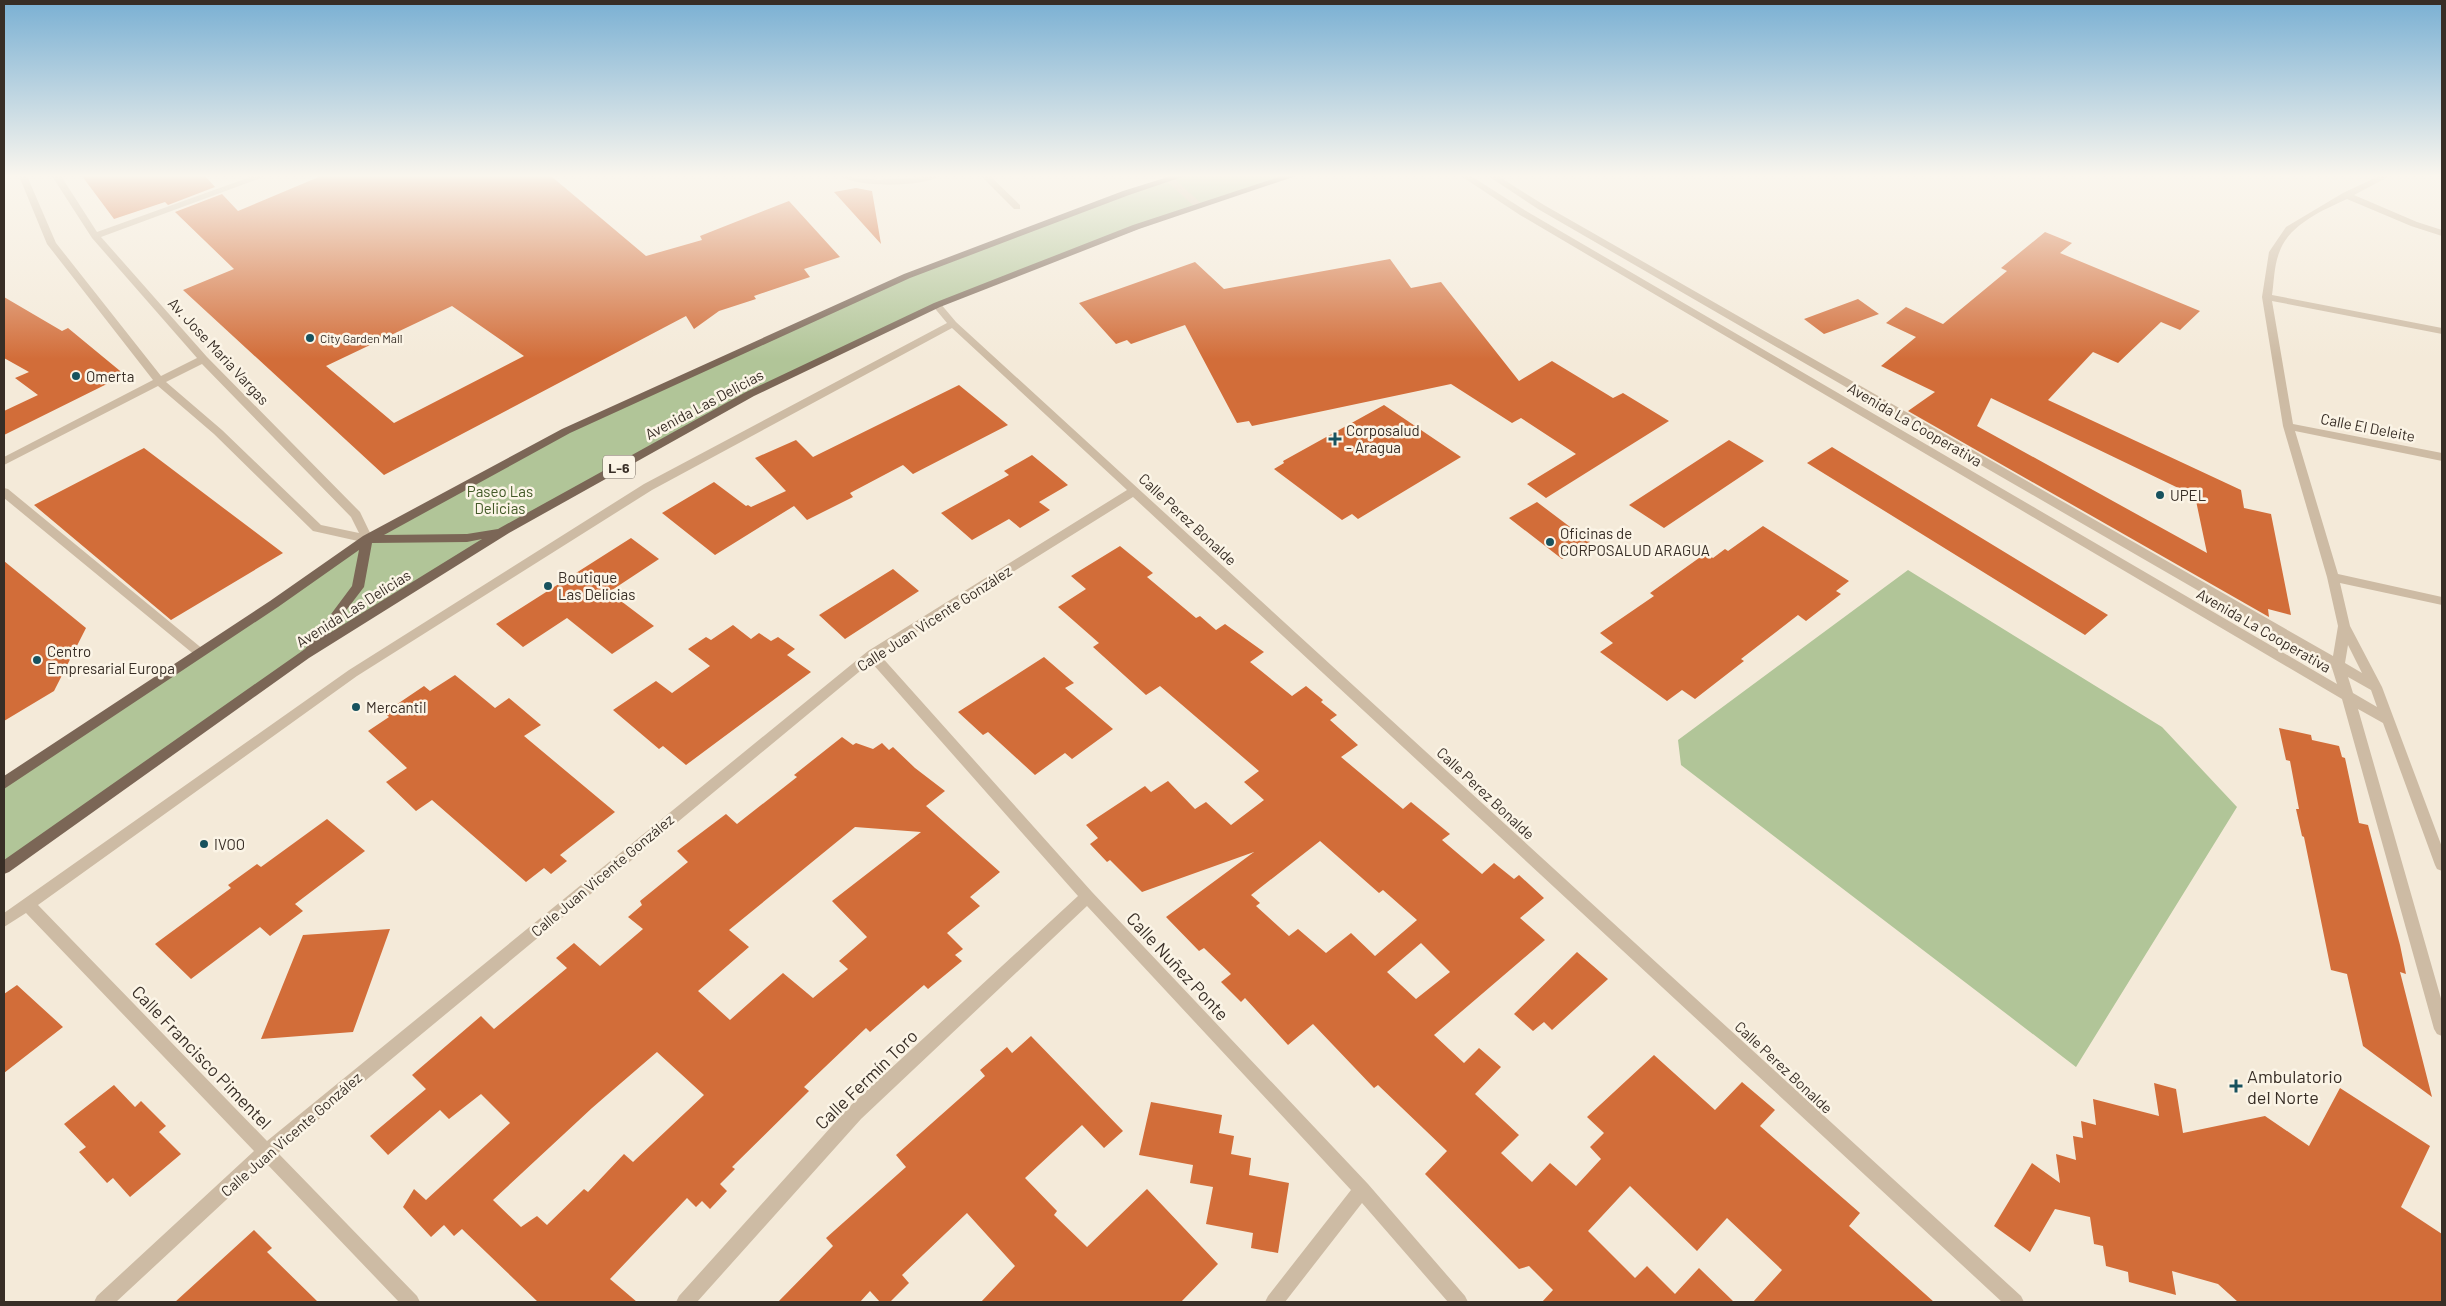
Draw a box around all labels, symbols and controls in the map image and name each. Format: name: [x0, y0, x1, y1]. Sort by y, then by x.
street label: Av. Jose Maria Vargas: [165, 294, 273, 408]
place label: City Garden Mall: [320, 331, 402, 345]
marker: City Garden Mall: [304, 332, 316, 344]
street label: Avenida Las Delicias: [642, 365, 766, 443]
place label: Omerta: [86, 367, 134, 385]
marker: Omerta: [70, 370, 82, 382]
street label: Avenida La Cooperativa: [1845, 378, 1985, 470]
street label: Calle El Deleite: [2319, 409, 2417, 445]
place label: Corposalud - Aragua: [1346, 421, 1420, 456]
marker: Corposalud - Aragua: [1328, 432, 1342, 446]
road number: L-6: [603, 456, 635, 478]
street label: Calle Perez Bonalde: [1135, 469, 1241, 569]
park label: Paseo Las Delicias: [467, 482, 533, 517]
place label: UPEL: [2170, 486, 2206, 504]
marker: UPEL: [2154, 489, 2166, 501]
place label: Oficinas de CORPOSALUD ARAGUA: [1560, 524, 1710, 559]
marker: Oficinas de CORPOSALUD ARAGUA: [1544, 536, 1556, 548]
street label: Calle Juan Vicente González: [853, 561, 1015, 675]
street label: Avenida Las Delicias: [292, 565, 414, 651]
place label: Boutique Las Delicias: [558, 568, 635, 603]
marker: Boutique Las Delicias: [542, 580, 554, 592]
street label: Avenida La Cooperativa: [2194, 584, 2334, 676]
place label: Centro Empresarial Europa: [47, 642, 175, 677]
marker: Centro Empresarial Europa: [31, 654, 43, 666]
place label: Mercantil: [366, 698, 426, 716]
marker: Mercantil: [350, 701, 362, 713]
street label: Calle Perez Bonalde: [1433, 743, 1539, 843]
street label: Calle Juan Vicente González: [527, 810, 677, 940]
place label: IVOO: [214, 835, 245, 853]
marker: IVOO: [198, 838, 210, 850]
street label: Calle Nuñez Ponte: [1122, 907, 1234, 1025]
street label: Calle Francisco Pimentel: [128, 981, 276, 1133]
street label: Calle Perez Bonalde: [1731, 1017, 1837, 1117]
street label: Calle Fermín Toro: [810, 1024, 922, 1134]
place label: Ambulatorio del Norte: [2247, 1065, 2343, 1108]
street label: Calle Juan Vicente González: [217, 1068, 365, 1200]
marker: Ambulatorio del Norte: [2229, 1079, 2243, 1093]

